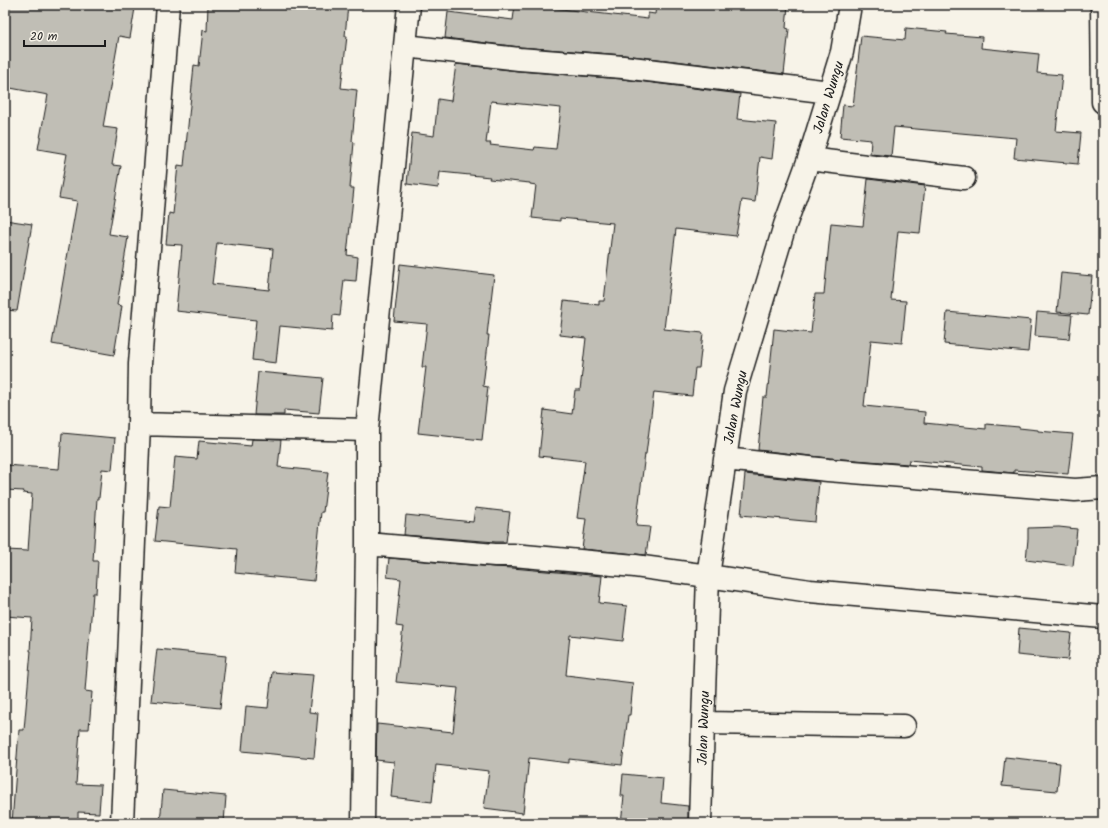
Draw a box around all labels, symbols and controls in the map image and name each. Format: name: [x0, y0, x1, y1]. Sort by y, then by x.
scale bar: [24, 22, 105, 48]
text: 20 m: [30, 27, 58, 46]
street label: Jalan Wungu: [808, 58, 850, 136]
street label: Jalan Wungu: [718, 368, 754, 446]
street label: Jalan Wungu: [692, 690, 716, 766]

